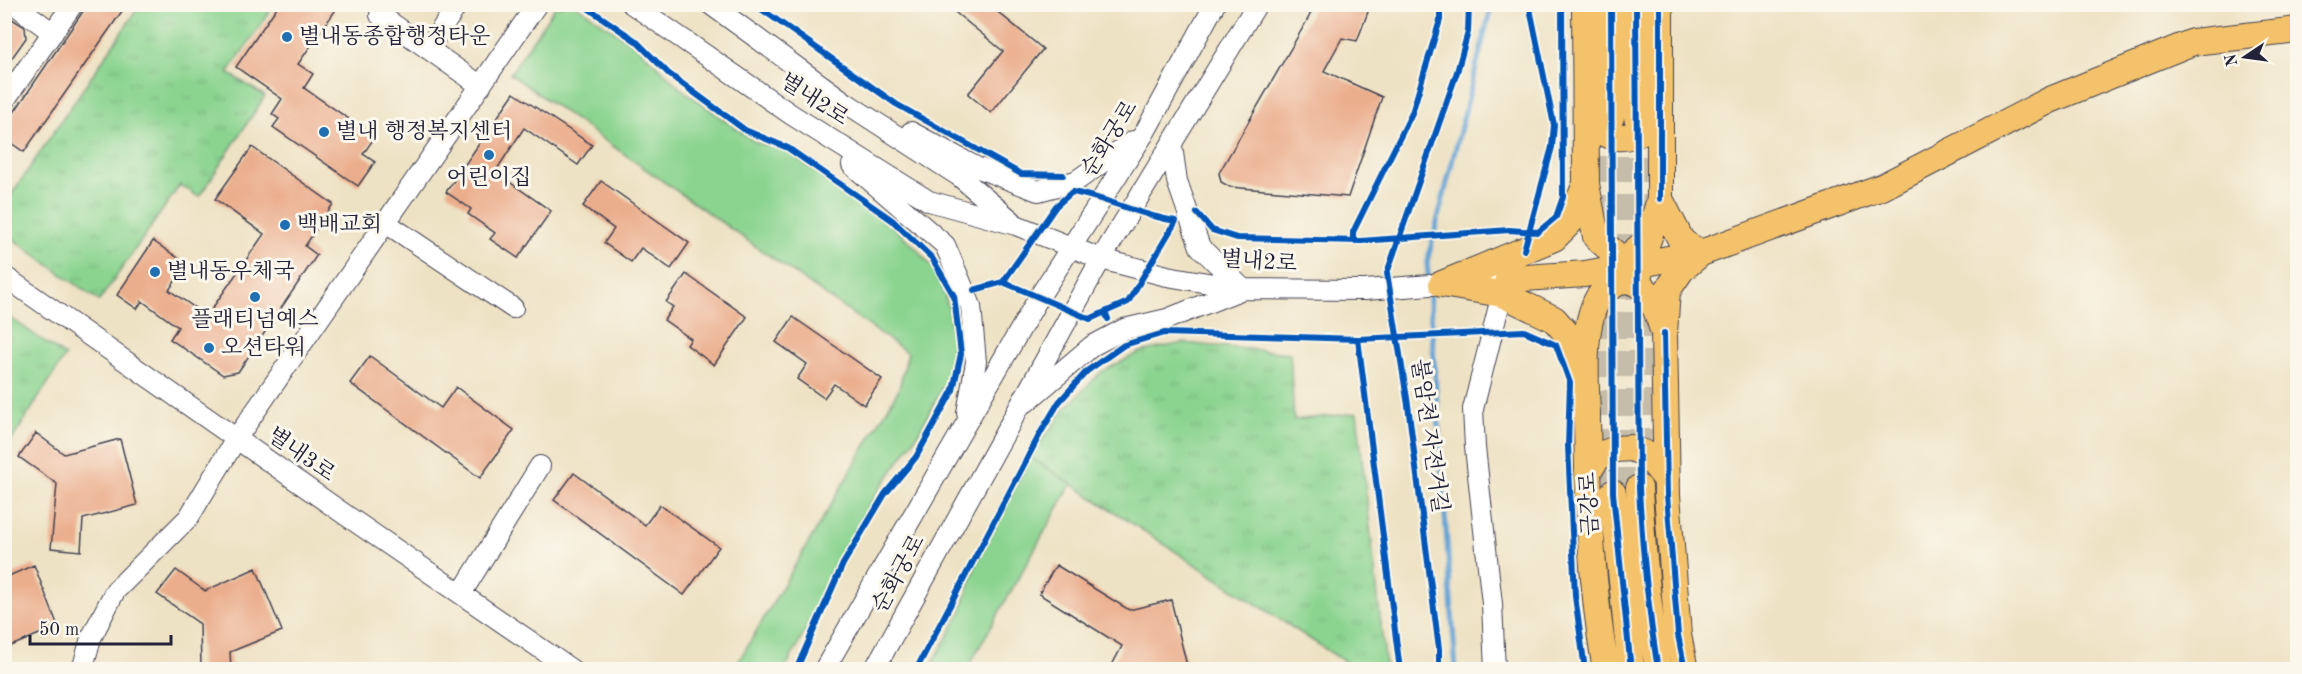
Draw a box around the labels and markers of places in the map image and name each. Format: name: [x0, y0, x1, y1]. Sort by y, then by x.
place label: 별내동종합행정타운: [299, 25, 490, 48]
marker: 별내동종합행정타운: [280, 30, 294, 44]
place label: 별내 행정복지센터: [336, 119, 512, 143]
marker: 별내 행정복지센터: [317, 125, 331, 139]
marker: 어린이집: [482, 148, 496, 162]
place label: 어린이집: [446, 166, 532, 189]
place label: 백배교회: [297, 213, 382, 236]
marker: 백배교회: [278, 218, 292, 232]
place label: 별내동우체국: [167, 260, 295, 283]
marker: 별내동우체국: [148, 265, 162, 279]
marker: 플래티넘예스: [248, 290, 262, 304]
place label: 플래티넘예스: [191, 308, 319, 331]
place label: 오션타워: [221, 336, 306, 359]
marker: 오션타워: [202, 341, 216, 355]

